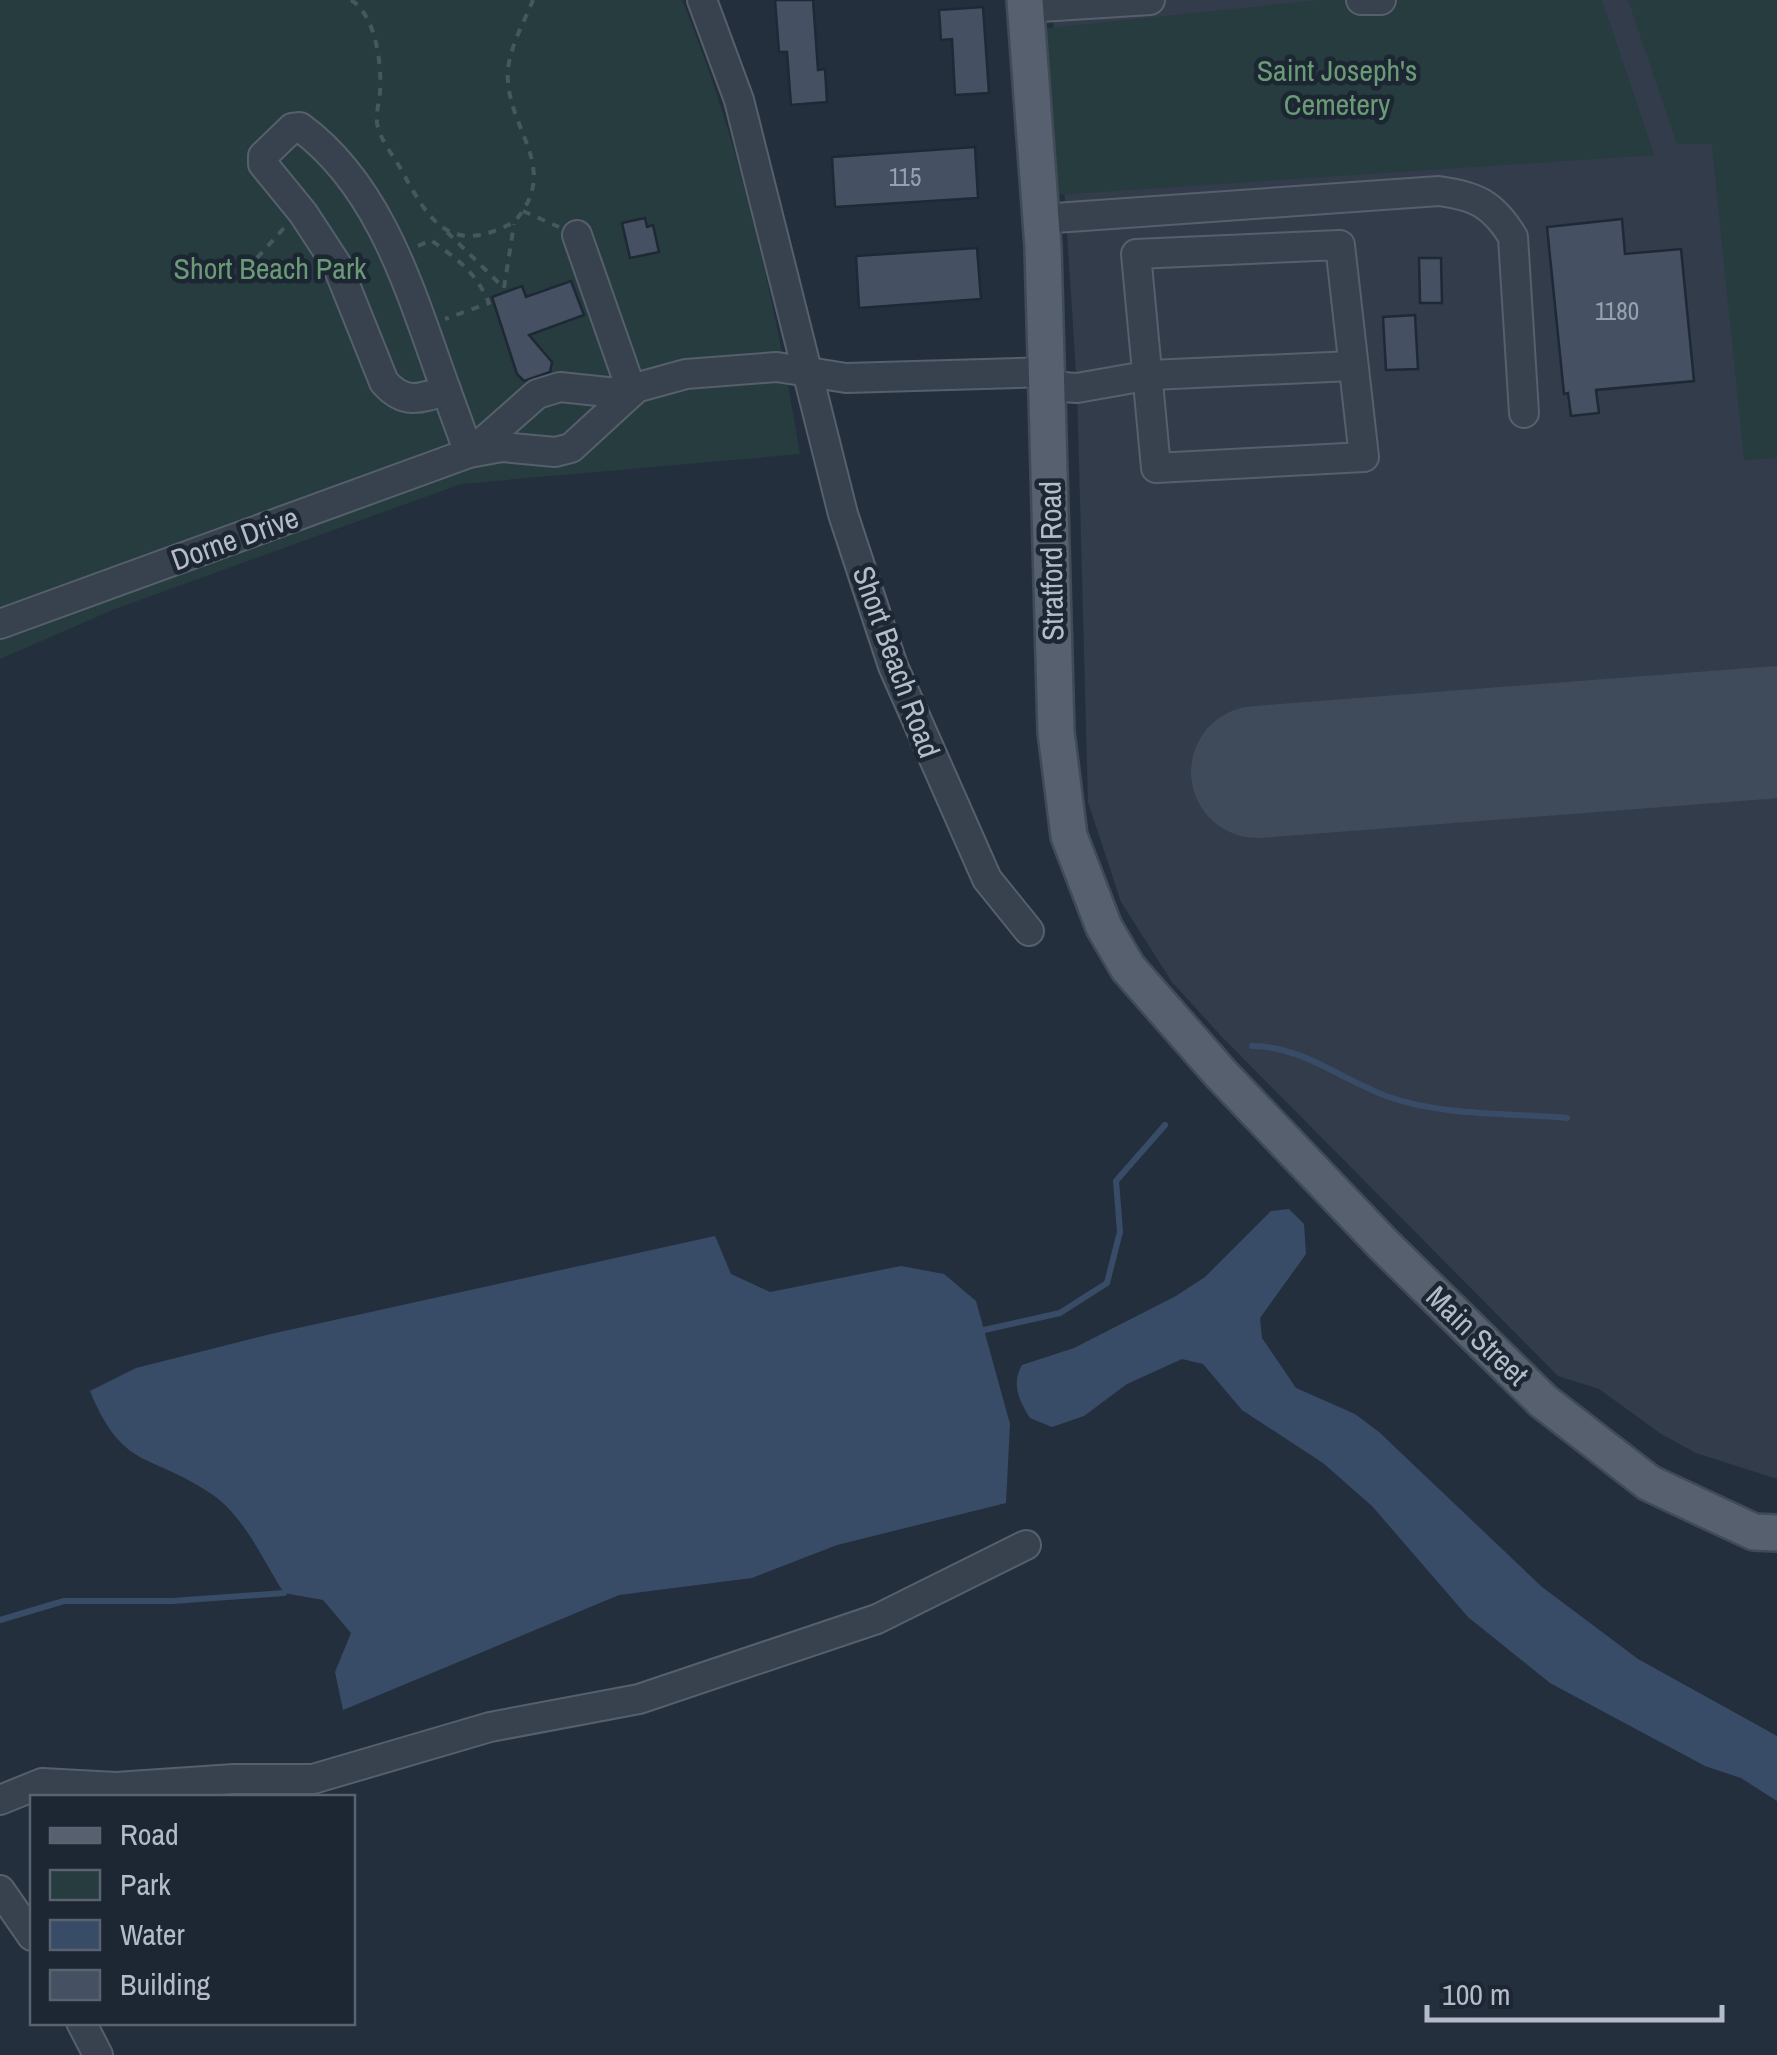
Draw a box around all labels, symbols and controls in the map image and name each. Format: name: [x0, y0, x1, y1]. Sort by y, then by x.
park label: Saint Joseph's Cemetery: [1257, 50, 1417, 124]
house number: 115: [889, 160, 921, 194]
park label: Short Beach Park: [174, 248, 367, 288]
house number: 1180: [1595, 294, 1639, 328]
street label: Stratford Road: [1030, 481, 1072, 641]
street label: Dorne Drive: [166, 497, 304, 580]
street label: Short Beach Road: [844, 560, 950, 763]
street label: Main Street: [1418, 1277, 1537, 1394]
legend: [30, 1795, 355, 2025]
text: Road: [120, 1814, 179, 1854]
text: Park: [120, 1864, 171, 1904]
text: Water: [120, 1914, 186, 1954]
scale bar: [1427, 1960, 1722, 2022]
text: Building: [120, 1964, 211, 2004]
text: 100 m: [1442, 1974, 1510, 2014]

